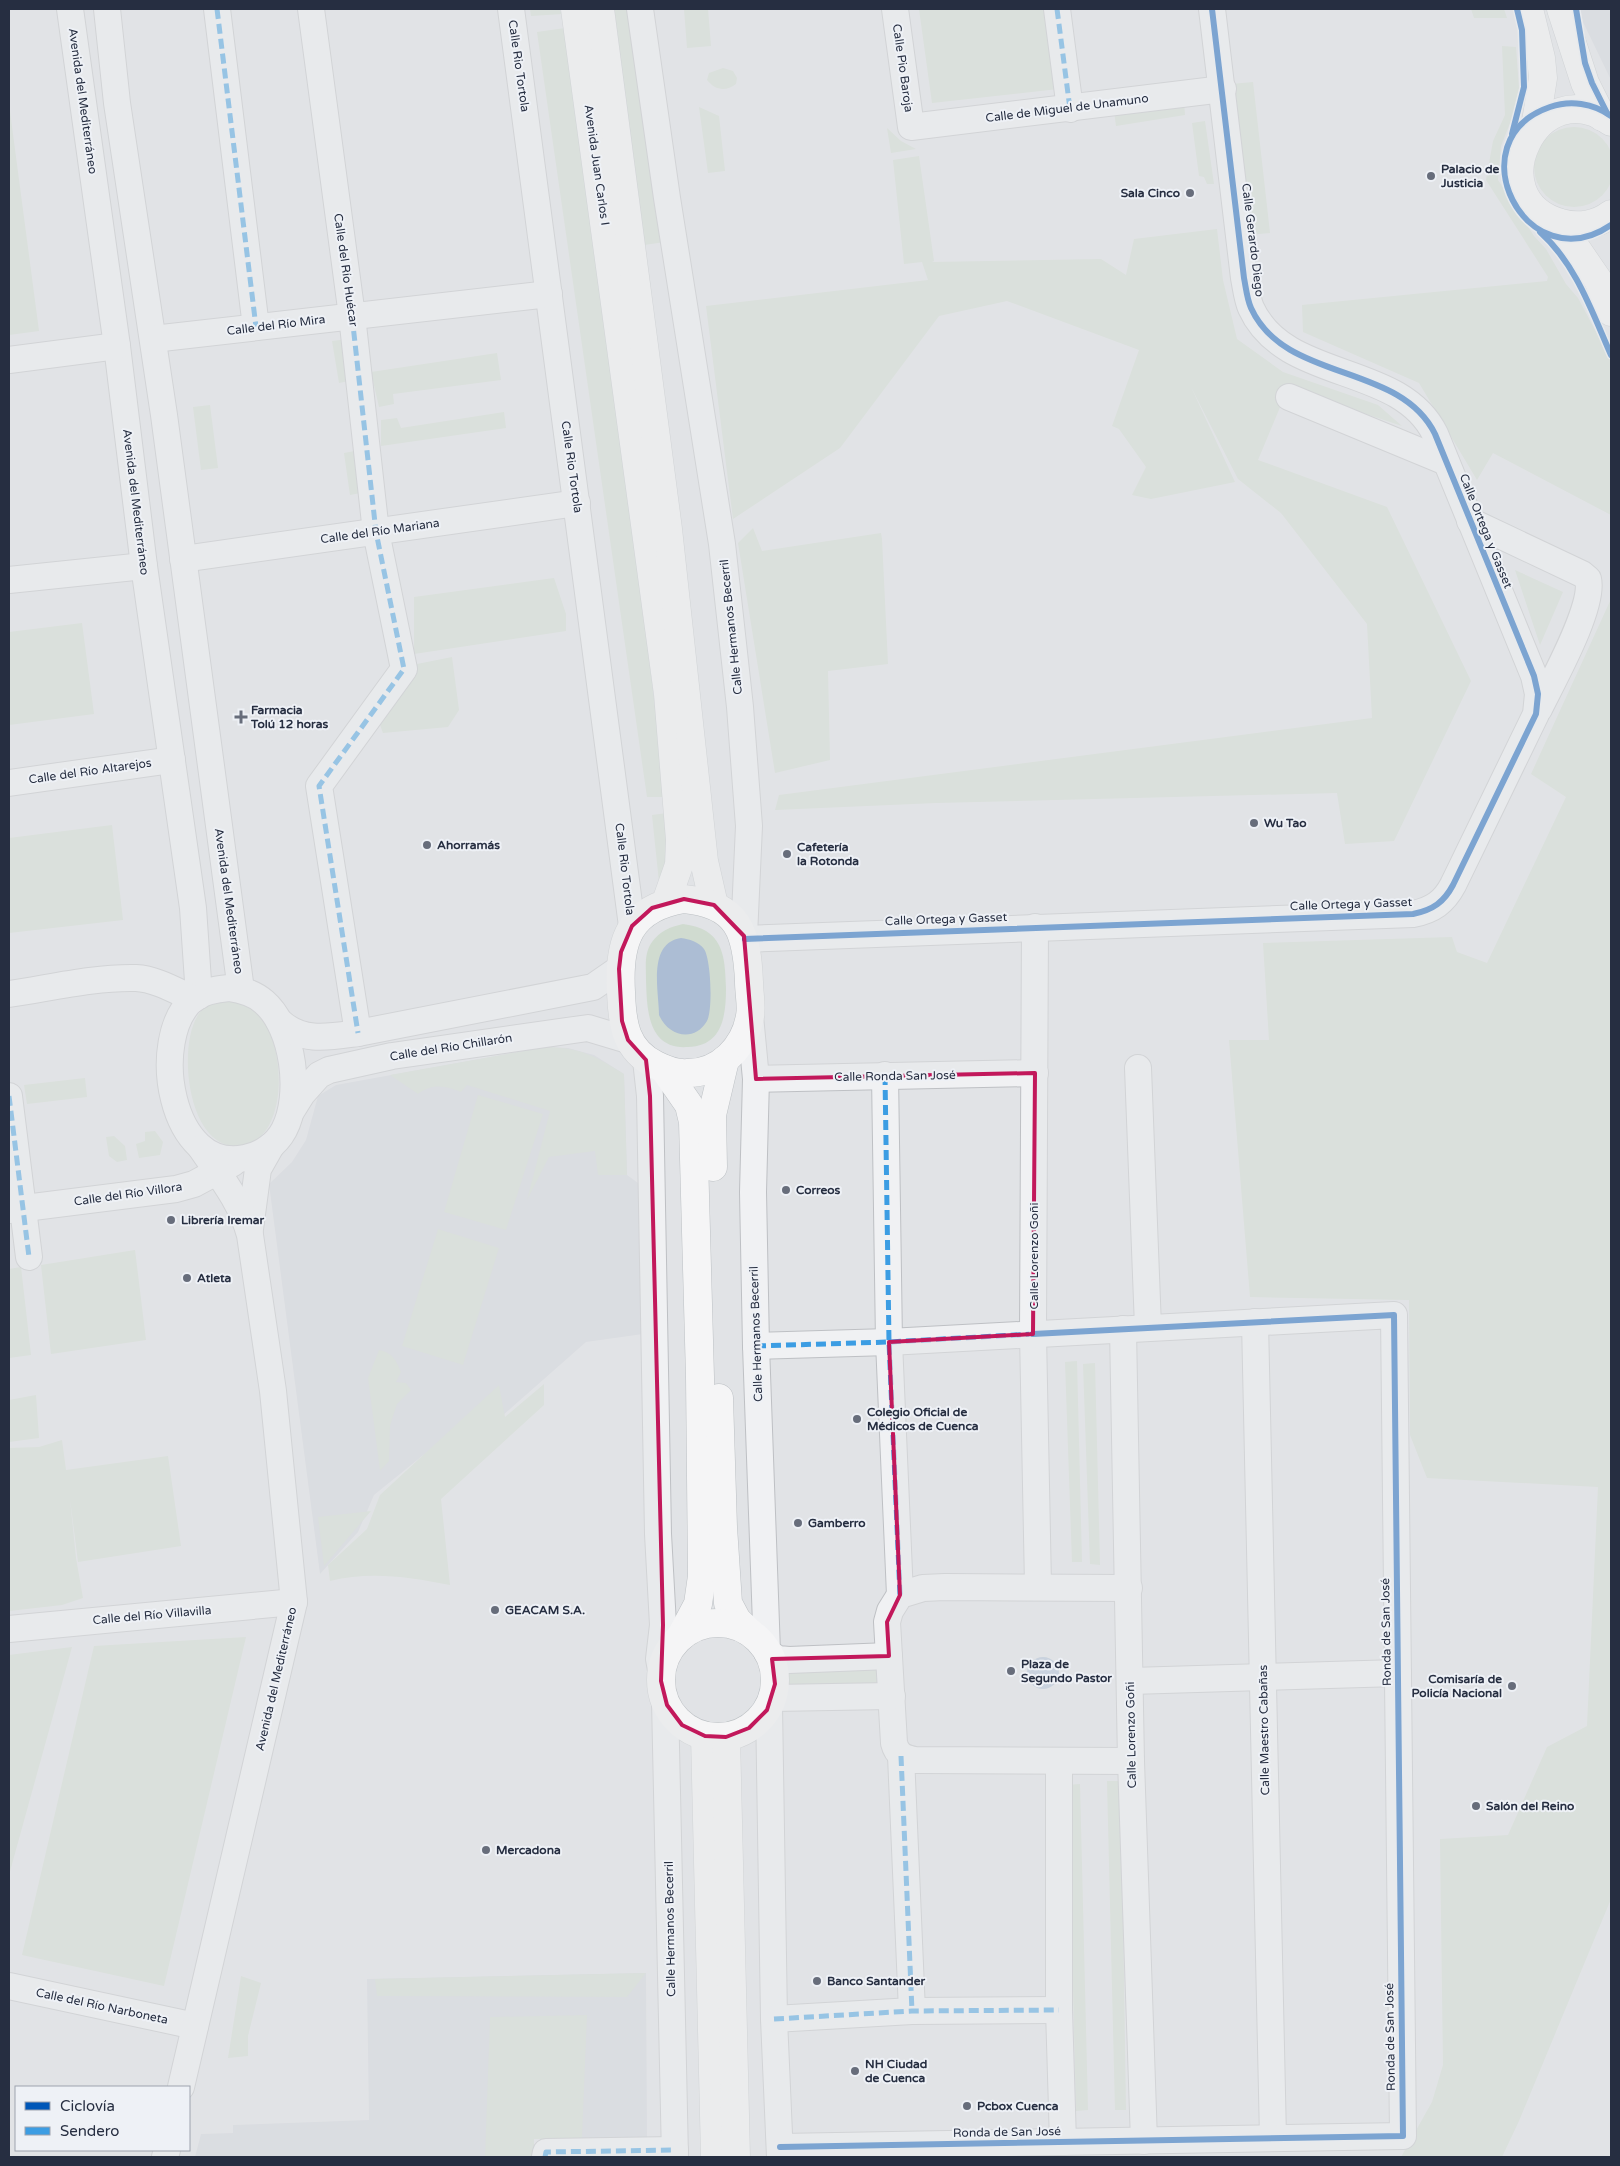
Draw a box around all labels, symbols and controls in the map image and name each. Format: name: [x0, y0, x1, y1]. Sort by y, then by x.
street label: Calle Rio Tortola: [506, 19, 532, 113]
street label: Calle Pio Baroja: [890, 23, 916, 113]
street label: Avenida del Mediterráneo: [66, 27, 100, 175]
street label: Calle de Miguel de Unamuno: [985, 91, 1149, 125]
street label: Avenida Juan Carlos I: [582, 104, 612, 226]
place label: Palacio de Justicia: [1440, 162, 1500, 190]
marker: Palacio de Justicia: [1425, 170, 1437, 182]
street label: Calle Gerardo Diego: [1239, 183, 1267, 297]
place label: Sala Cinco: [1121, 186, 1180, 200]
marker: Sala Cinco: [1184, 187, 1196, 199]
street label: Calle del Río Huécar: [331, 213, 361, 328]
street label: Calle del Río Mira: [226, 312, 326, 338]
street label: Calle Rio Tortola: [559, 420, 585, 514]
street label: Avenida del Mediterráneo: [120, 428, 152, 576]
street label: Calle Ortega y Gasset: [1457, 472, 1516, 591]
street label: Calle del Río Mariana: [320, 516, 440, 546]
street label: Calle Hermanos Becerril: [717, 559, 745, 695]
place label: Farmacia Tolú 12 horas: [250, 703, 328, 731]
marker: Farmacia Tolú 12 horas: [235, 711, 247, 723]
street label: Calle del Río Altarejos: [28, 755, 153, 787]
place label: Wu Tao: [1264, 816, 1306, 830]
marker: Wu Tao: [1248, 817, 1260, 829]
street label: Calle Rio Tortola: [612, 822, 638, 916]
street label: Avenida del Mediterráneo: [212, 827, 246, 975]
place label: Ahorramás: [437, 838, 500, 852]
marker: Ahorramás: [421, 839, 433, 851]
place label: Cafetería la Rotonda: [797, 840, 859, 868]
marker: Cafetería la Rotonda: [781, 848, 793, 860]
street label: Calle Ortega y Gasset: [1290, 895, 1413, 913]
street label: Calle Ortega y Gasset: [885, 910, 1008, 928]
street label: Calle del Río Chillarón: [389, 1030, 513, 1064]
street label: Calle Ronda San José: [834, 1068, 956, 1084]
street label: Calle del Río Villora: [73, 1179, 183, 1209]
place label: Correos: [796, 1183, 841, 1197]
marker: Correos: [780, 1184, 792, 1196]
street label: Calle Lorenzo Goñi: [1027, 1203, 1041, 1309]
place label: Librería Iremar: [181, 1213, 264, 1227]
marker: Librería Iremar: [165, 1214, 177, 1226]
street label: Calle Hermanos Becerril: [747, 1266, 765, 1402]
place label: Atleta: [197, 1271, 232, 1285]
marker: Atleta: [181, 1272, 193, 1284]
place label: Colegio Oficial de Médicos de Cuenca: [867, 1405, 979, 1433]
marker: Colegio Oficial de Médicos de Cuenca: [851, 1413, 863, 1425]
place label: Gamberro: [808, 1516, 866, 1530]
marker: Gamberro: [792, 1517, 804, 1529]
street label: Ronda de San José: [1378, 1578, 1394, 1686]
street label: Calle del Río Villavilla: [92, 1603, 212, 1627]
place label: GEACAM S.A.: [505, 1603, 585, 1617]
marker: GEACAM S.A.: [489, 1604, 501, 1616]
street label: Avenida del Mediterráneo: [253, 1606, 299, 1752]
place label: Plaza de Segundo Pastor: [1021, 1657, 1112, 1686]
street label: Calle Maestro Cabañas: [1256, 1664, 1272, 1795]
marker: Plaza de Segundo Pastor: [1005, 1665, 1017, 1677]
place label: Comisaría de Policía Nacional: [1411, 1672, 1502, 1700]
marker: Comisaría de Policía Nacional: [1506, 1680, 1518, 1692]
street label: Calle Lorenzo Goñi: [1123, 1681, 1139, 1788]
place label: Salón del Reino: [1486, 1799, 1574, 1813]
marker: Salón del Reino: [1470, 1800, 1482, 1812]
place label: Mercadona: [496, 1843, 561, 1857]
marker: Mercadona: [480, 1844, 492, 1856]
street label: Calle Hermanos Becerril: [662, 1861, 678, 1997]
place label: Banco Santander: [827, 1974, 925, 1988]
marker: Banco Santander: [811, 1975, 823, 1987]
street label: Ronda de San José: [1382, 1983, 1398, 2091]
street label: Calle del Río Narboneta: [35, 1985, 169, 2027]
place label: NH Ciudad de Cuenca: [865, 2057, 927, 2085]
marker: NH Ciudad de Cuenca: [849, 2065, 861, 2077]
legend: [15, 2086, 190, 2151]
text: Ciclovía: [60, 2097, 115, 2115]
place label: Pcbox Cuenca: [977, 2099, 1059, 2113]
marker: Pcbox Cuenca: [961, 2100, 973, 2112]
text: Sendero: [60, 2122, 119, 2140]
street label: Ronda de San José: [953, 2124, 1061, 2140]

